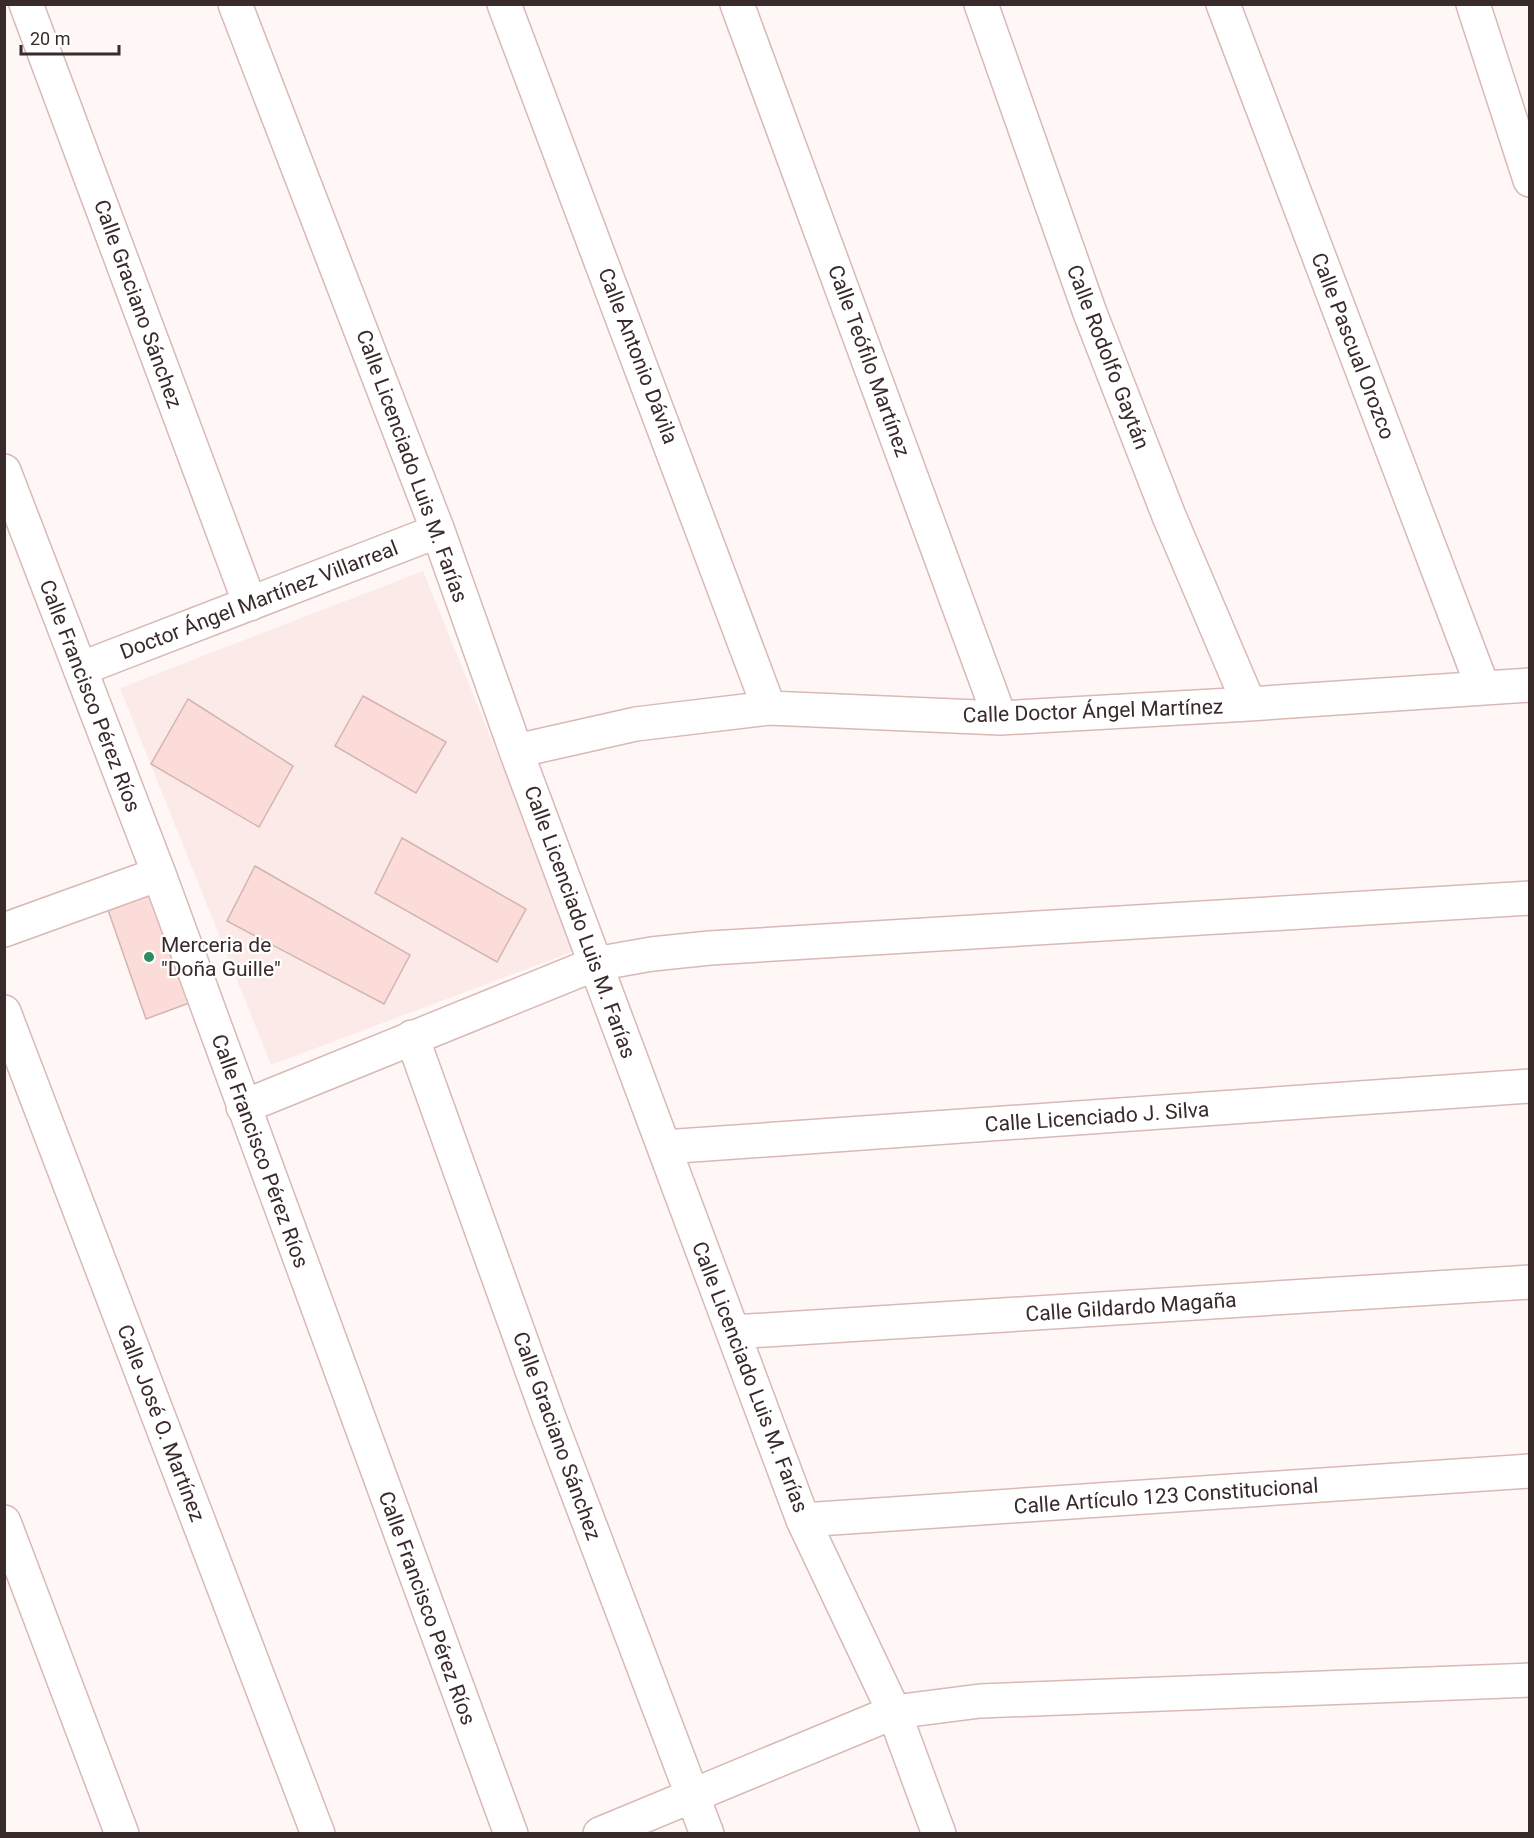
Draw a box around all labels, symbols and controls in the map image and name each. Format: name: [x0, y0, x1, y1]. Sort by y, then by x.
scale bar: [21, 18, 118, 56]
text: 20 m: [30, 28, 70, 49]
street label: Calle Graciano Sánchez: [89, 197, 187, 411]
street label: Calle Pascual Orozco: [1306, 249, 1400, 443]
street label: Calle Rodolfo Gaytán: [1062, 261, 1154, 453]
street label: Calle Teófilo Martínez: [823, 262, 915, 460]
street label: Calle Antonio Dávila: [593, 265, 683, 447]
street label: Calle Licenciado Luis M. Farías: [351, 326, 473, 606]
street label: Doctor Ángel Martínez Villarreal: [117, 536, 401, 664]
street label: Calle Francisco Pérez Ríos: [35, 577, 145, 815]
street label: Calle Doctor Ángel Martínez: [962, 694, 1224, 728]
street label: Calle Licenciado Luis M. Farías: [519, 782, 641, 1062]
place label: Merceria de "Doña Guille": [161, 933, 281, 981]
marker: Merceria de "Doña Guille": [142, 950, 156, 964]
street label: Calle Francisco Pérez Ríos: [207, 1031, 313, 1271]
street label: Calle Licenciado J. Silva: [984, 1097, 1210, 1137]
street label: Calle Licenciado Luis M. Farías: [687, 1238, 813, 1516]
street label: Calle Gildardo Magaña: [1025, 1288, 1237, 1326]
street label: Calle José O. Martínez: [112, 1321, 210, 1525]
street label: Calle Graciano Sánchez: [508, 1329, 606, 1543]
street label: Calle Artículo 123 Constitucional: [1013, 1473, 1319, 1519]
street label: Calle Francisco Pérez Ríos: [374, 1488, 480, 1728]

